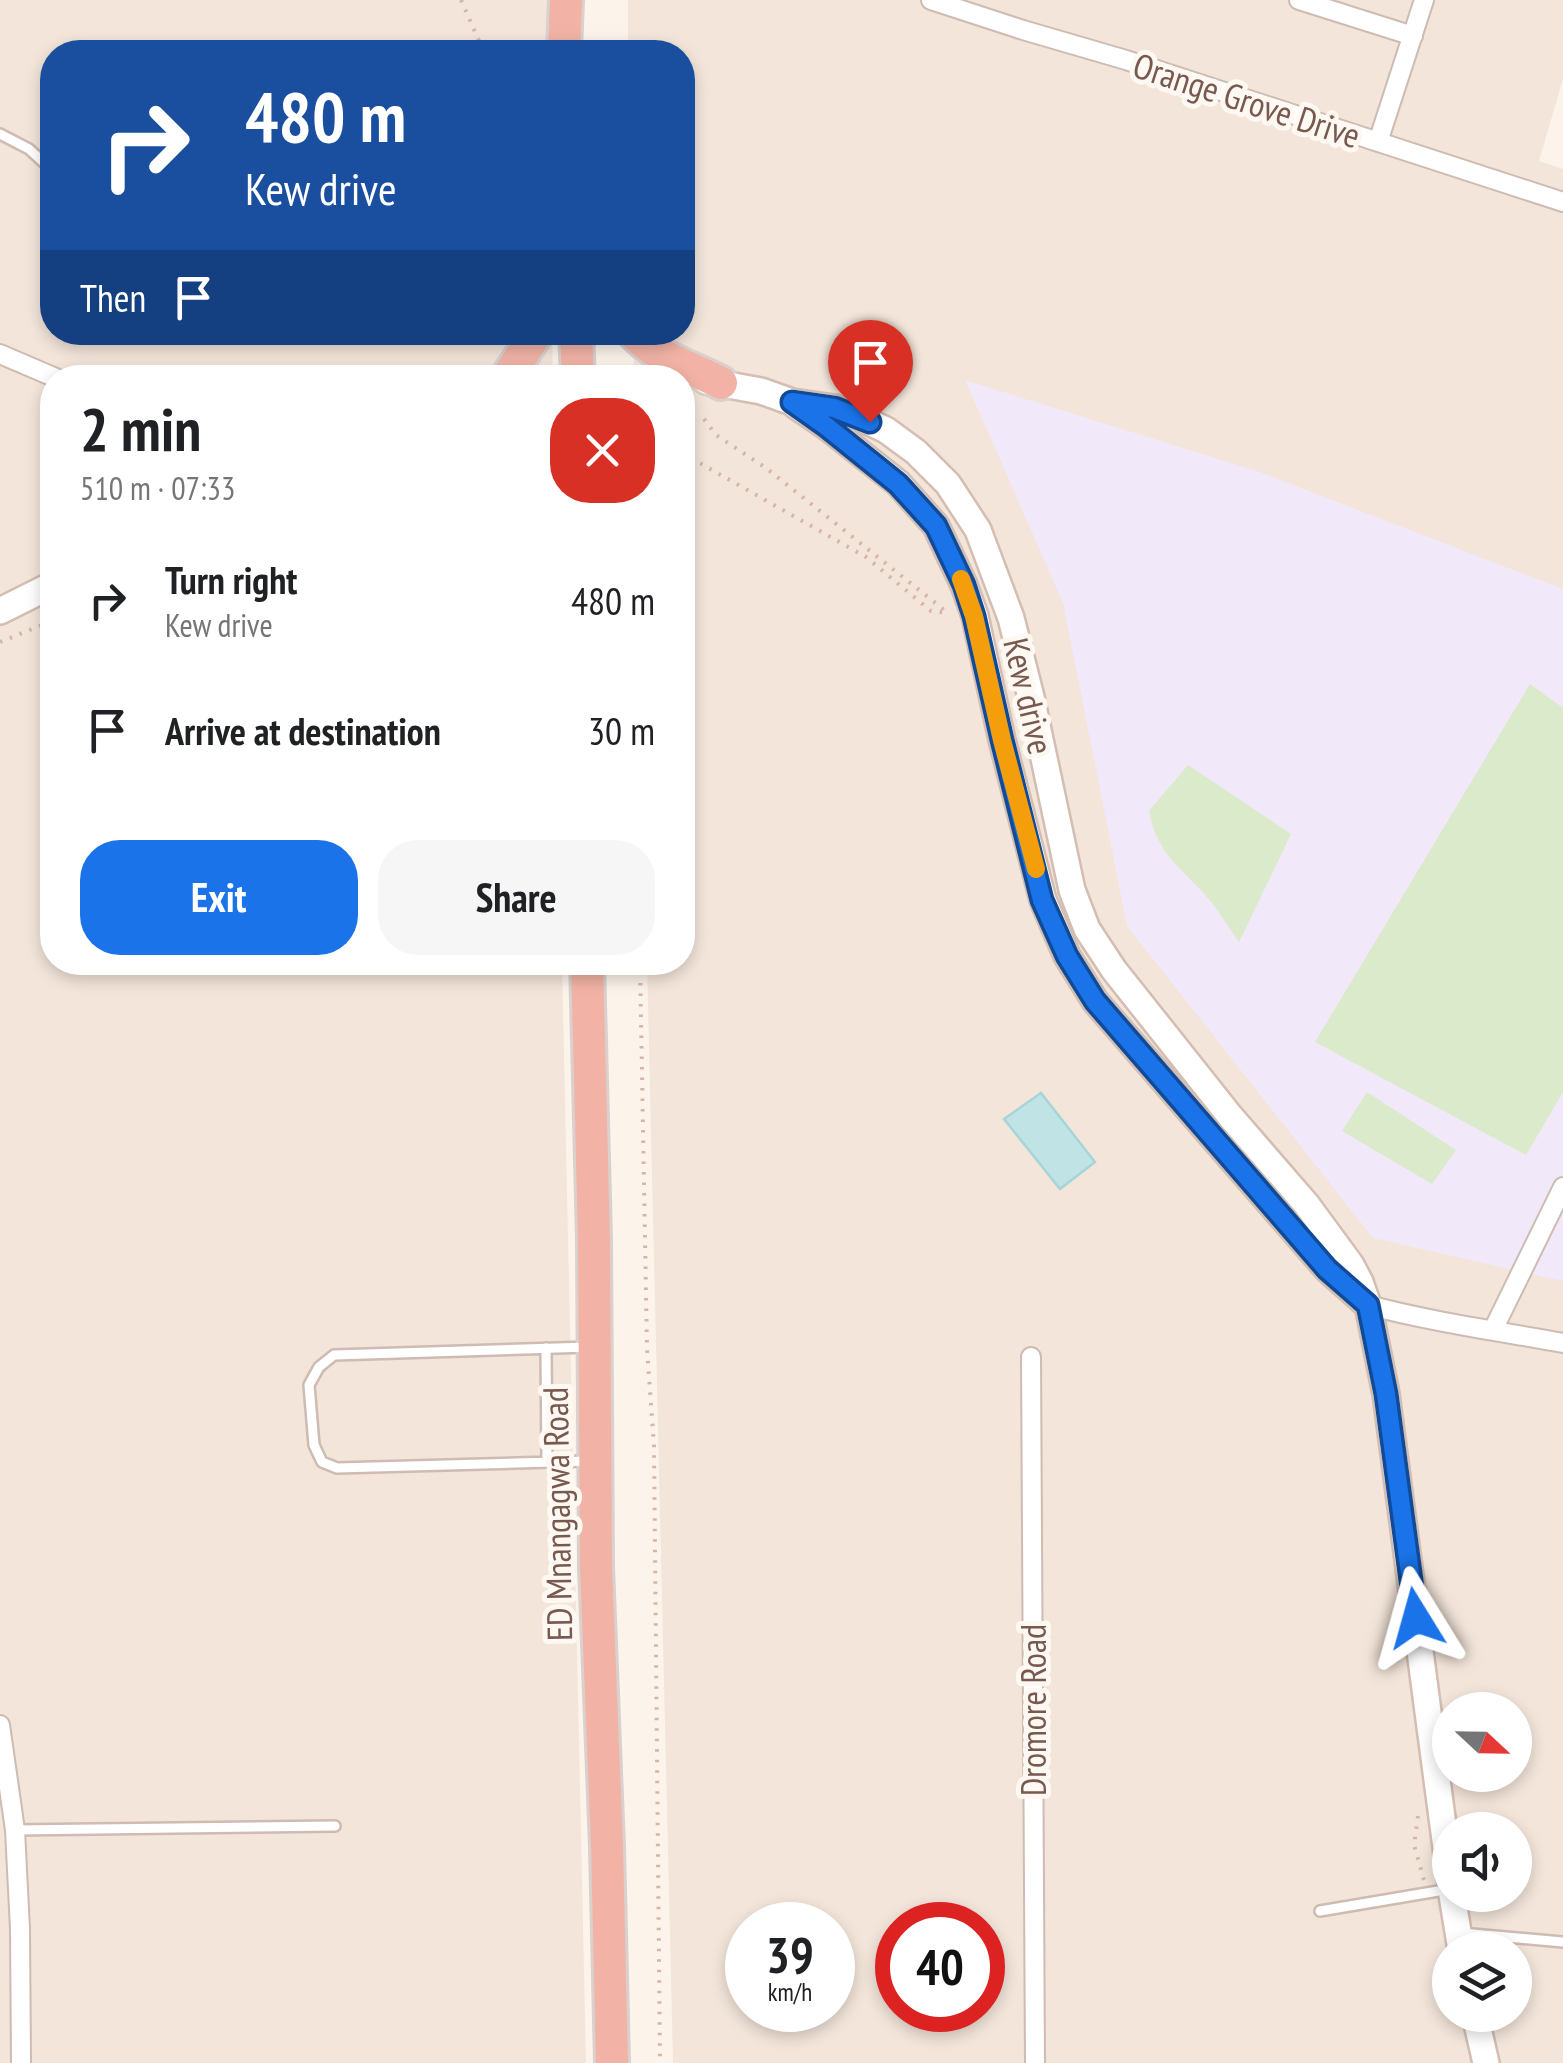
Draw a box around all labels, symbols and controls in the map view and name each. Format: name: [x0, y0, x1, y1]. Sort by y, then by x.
street label: Orange Grove Drive: [1128, 42, 1366, 158]
text: 480 m: [245, 71, 406, 161]
icon: right: [80, 80, 210, 210]
text: Kew drive: [245, 159, 397, 217]
icon: arrive: [166, 270, 221, 325]
text: Then: [80, 273, 146, 322]
pin: [828, 320, 913, 423]
icon: arrive: [843, 335, 898, 390]
text: 2 min: [80, 390, 201, 468]
button: close: [550, 398, 655, 503]
text: 510 m · 07:33: [80, 467, 235, 509]
text: Turn right: [165, 555, 297, 604]
icon: right: [80, 573, 135, 628]
text: 480 m: [571, 576, 655, 625]
text: Kew drive: [165, 604, 273, 646]
street label: Kew drive: [993, 633, 1065, 759]
icon: arrive: [80, 703, 135, 758]
text: Arrive at destination: [165, 706, 441, 755]
text: 30 m: [588, 706, 655, 755]
button: Exit: [80, 840, 358, 955]
button: Share: [378, 840, 655, 955]
street label: ED Mnangagwa Road: [532, 1387, 582, 1641]
position arrow: [1364, 1566, 1468, 1670]
street label: Dromore Road: [1010, 1624, 1056, 1796]
north arrow: [1432, 1692, 1532, 1792]
map controls: [1432, 1692, 1532, 2032]
button: sound: [1432, 1812, 1532, 1912]
speed limit sign: 40: [875, 1902, 1005, 2032]
text: 39: [766, 1922, 814, 1987]
button: layers: [1432, 1932, 1532, 2032]
text: km/h: [768, 1976, 812, 2008]

